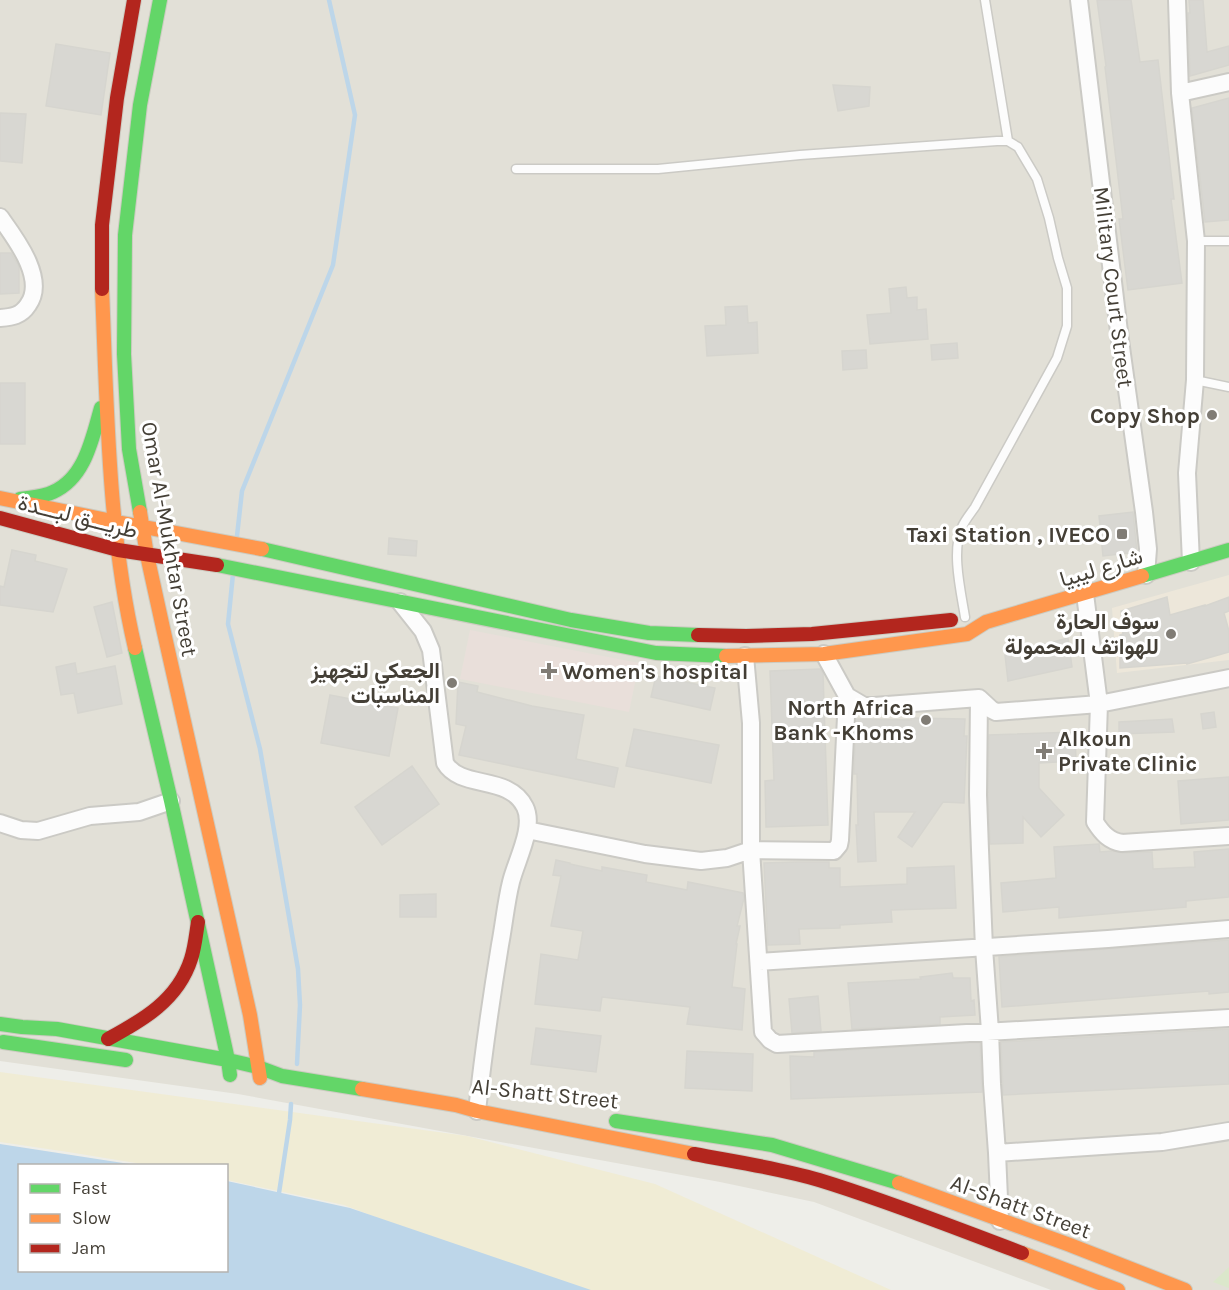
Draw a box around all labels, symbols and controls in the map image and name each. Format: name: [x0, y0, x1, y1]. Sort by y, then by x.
street label: Military Court Street: [1088, 185, 1138, 389]
place label: Copy Shop: [1090, 403, 1200, 429]
marker: Copy Shop: [1205, 408, 1219, 422]
street label: Omar Al-Mukhtar Street: [136, 420, 202, 659]
street label: طريـــق لبـــدة: [15, 490, 140, 544]
place label: Taxi Station , IVECO: [906, 522, 1110, 548]
marker: Taxi Station , IVECO: [1115, 527, 1129, 541]
street label: شارع ليبيا: [1057, 543, 1146, 594]
place label: سوف الحارة للهواتف المحمولة: [1005, 609, 1159, 660]
marker: سوف الحارة للهواتف المحمولة: [1164, 627, 1178, 641]
place label: الجعكي لتجهيز المناسبات: [310, 658, 440, 709]
place label: Women's hospital: [562, 659, 748, 685]
marker: Women's hospital: [540, 662, 558, 680]
marker: الجعكي لتجهيز المناسبات: [445, 676, 459, 690]
place label: North Africa Bank -Khoms: [773, 695, 914, 746]
marker: North Africa Bank -Khoms: [919, 713, 933, 727]
place label: Alkoun Private Clinic: [1058, 726, 1197, 777]
marker: Alkoun Private Clinic: [1035, 742, 1053, 760]
street label: Al-Shatt Street: [470, 1073, 620, 1115]
legend: [18, 1164, 228, 1272]
street label: Al-Shatt Street: [947, 1170, 1094, 1244]
text: Fast: [72, 1177, 107, 1199]
text: Slow: [72, 1207, 111, 1229]
text: Jam: [72, 1237, 106, 1259]

